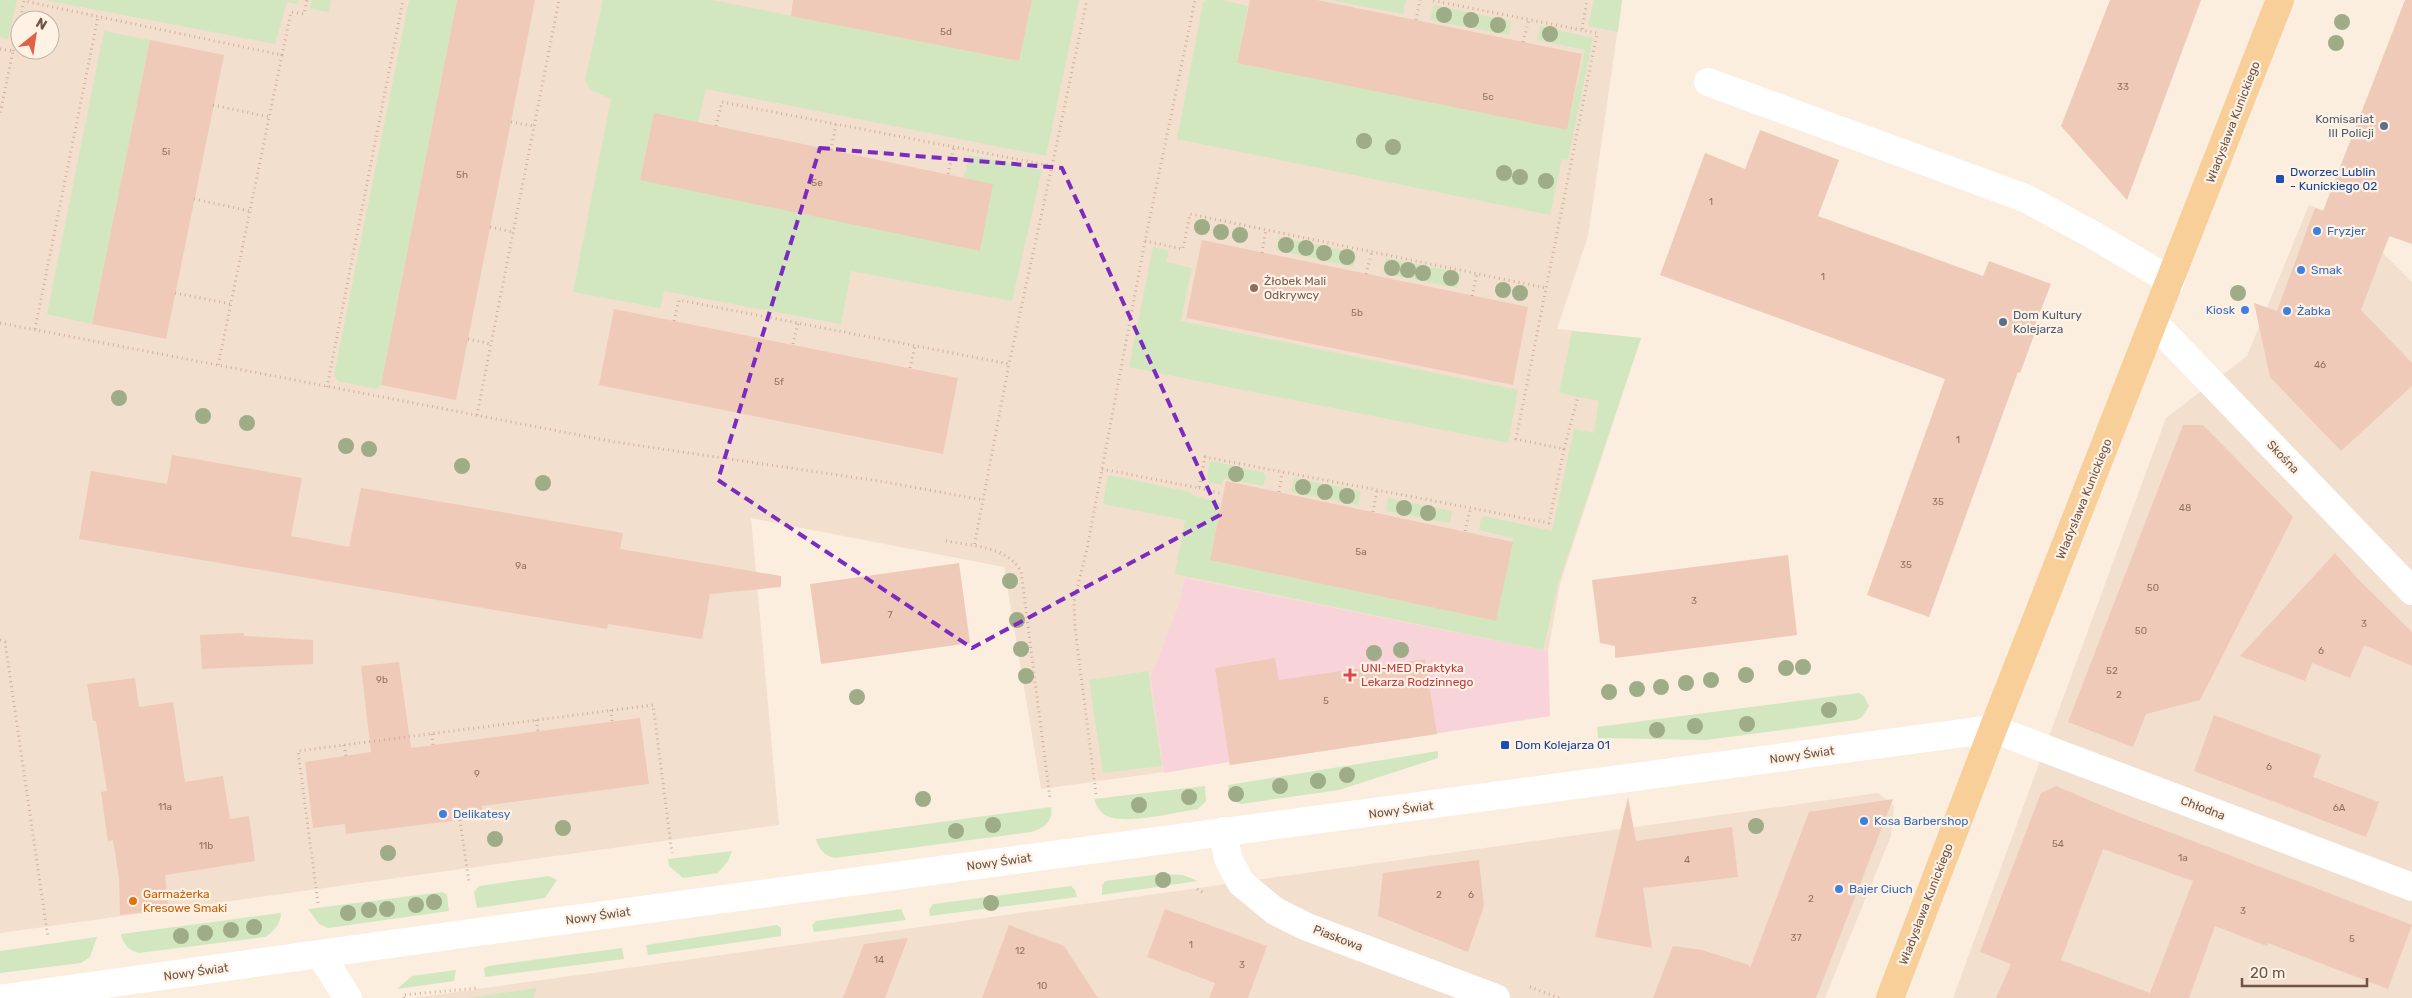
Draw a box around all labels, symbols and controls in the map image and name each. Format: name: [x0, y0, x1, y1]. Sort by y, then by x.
north arrow: [10, 10, 60, 60]
text: N: [33, 14, 50, 34]
house number: 5d: [940, 26, 952, 38]
street label: Władysława Kunickiego: [2203, 59, 2263, 185]
house number: 33: [2117, 81, 2129, 93]
house number: 5c: [1482, 91, 1494, 103]
place label: Komisariat III Policji: [2315, 112, 2374, 140]
marker: Komisariat III Policji: [2378, 120, 2390, 132]
house number: 5i: [162, 146, 170, 158]
place label: Dworzec Lublin - Kunickiego 02: [2290, 165, 2377, 193]
house number: 5h: [456, 169, 468, 181]
marker: Dworzec Lublin - Kunickiego 02: [2274, 173, 2286, 185]
house number: 5e: [811, 177, 823, 189]
house number: 1: [1709, 196, 1713, 208]
place label: Fryzjer: [2327, 224, 2366, 238]
marker: Fryzjer: [2311, 225, 2323, 237]
place label: Smak: [2311, 263, 2343, 277]
marker: Smak: [2295, 264, 2307, 276]
house number: 1: [1821, 271, 1825, 283]
place label: Żłobek Mali Odkrywcy: [1264, 274, 1326, 302]
marker: Żłobek Mali Odkrywcy: [1248, 282, 1260, 294]
place label: Kiosk: [2206, 303, 2236, 317]
marker: Kiosk: [2239, 304, 2251, 316]
place label: Żabka: [2297, 304, 2331, 318]
marker: Żabka: [2281, 305, 2293, 317]
house number: 5b: [1351, 307, 1363, 319]
place label: Dom Kultury Kolejarza: [2013, 308, 2082, 336]
marker: Dom Kultury Kolejarza: [1997, 316, 2009, 328]
house number: 46: [2314, 359, 2326, 371]
house number: 5f: [774, 376, 784, 388]
house number: 1: [1956, 434, 1960, 446]
street label: Władysława Kunickiego: [2053, 436, 2115, 561]
street label: Skośna: [2264, 438, 2302, 476]
house number: 35: [1932, 496, 1944, 508]
house number: 48: [2179, 502, 2191, 514]
house number: 5a: [1355, 546, 1367, 558]
house number: 35: [1900, 559, 1912, 571]
house number: 9a: [515, 560, 527, 572]
house number: 50: [2147, 582, 2159, 594]
house number: 3: [1691, 595, 1697, 607]
house number: 7: [887, 609, 893, 621]
house number: 3: [2361, 618, 2367, 630]
house number: 50: [2135, 625, 2147, 637]
house number: 6: [2318, 645, 2324, 657]
place label: UNI-MED Praktyka Lekarza Rodzinnego: [1361, 661, 1474, 689]
house number: 52: [2106, 665, 2118, 677]
marker: UNI-MED Praktyka Lekarza Rodzinnego: [1343, 668, 1357, 682]
house number: 9b: [376, 674, 388, 686]
house number: 2: [2116, 689, 2122, 701]
house number: 5: [1323, 695, 1329, 707]
place label: Dom Kolejarza 01: [1515, 738, 1610, 752]
marker: Dom Kolejarza 01: [1499, 739, 1511, 751]
street label: Nowy Świat: [1769, 743, 1836, 766]
house number: 6: [2266, 761, 2272, 773]
house number: 9: [474, 768, 480, 780]
street label: Chłodna: [2179, 793, 2227, 823]
street label: Nowy Świat: [1368, 798, 1435, 821]
house number: 11a: [158, 801, 172, 813]
house number: 6A: [2333, 802, 2346, 814]
place label: Delikatesy: [453, 807, 511, 821]
marker: Delikatesy: [437, 808, 449, 820]
place label: Kosa Barbershop: [1874, 814, 1969, 828]
marker: Kosa Barbershop: [1858, 815, 1870, 827]
house number: 54: [2052, 838, 2064, 850]
house number: 11b: [199, 840, 213, 852]
street label: Władysława Kunickiego: [1896, 841, 1956, 967]
street label: Nowy Świat: [966, 850, 1033, 873]
house number: 1a: [2178, 852, 2188, 864]
house number: 4: [1684, 854, 1690, 866]
place label: Bajer Ciuch: [1849, 882, 1913, 896]
marker: Bajer Ciuch: [1833, 883, 1845, 895]
place label: Garmażerka Kresowe Smaki: [143, 887, 227, 915]
house number: 2: [1436, 889, 1442, 901]
house number: 6: [1468, 889, 1474, 901]
house number: 2: [1808, 893, 1814, 905]
marker: Garmażerka Kresowe Smaki: [127, 895, 139, 907]
street label: Nowy Świat: [565, 904, 632, 927]
house number: 3: [2240, 905, 2246, 917]
street label: Piaskowa: [1311, 922, 1365, 954]
house number: 37: [1790, 932, 1802, 944]
house number: 5: [2349, 933, 2355, 945]
house number: 1: [1189, 939, 1193, 951]
house number: 12: [1015, 945, 1025, 957]
house number: 14: [874, 954, 884, 966]
scale bar: [2242, 956, 2367, 988]
house number: 3: [1239, 959, 1245, 971]
street label: Nowy Świat: [163, 960, 230, 983]
text: 20 m: [2250, 964, 2285, 982]
house number: 10: [1037, 980, 1047, 992]

